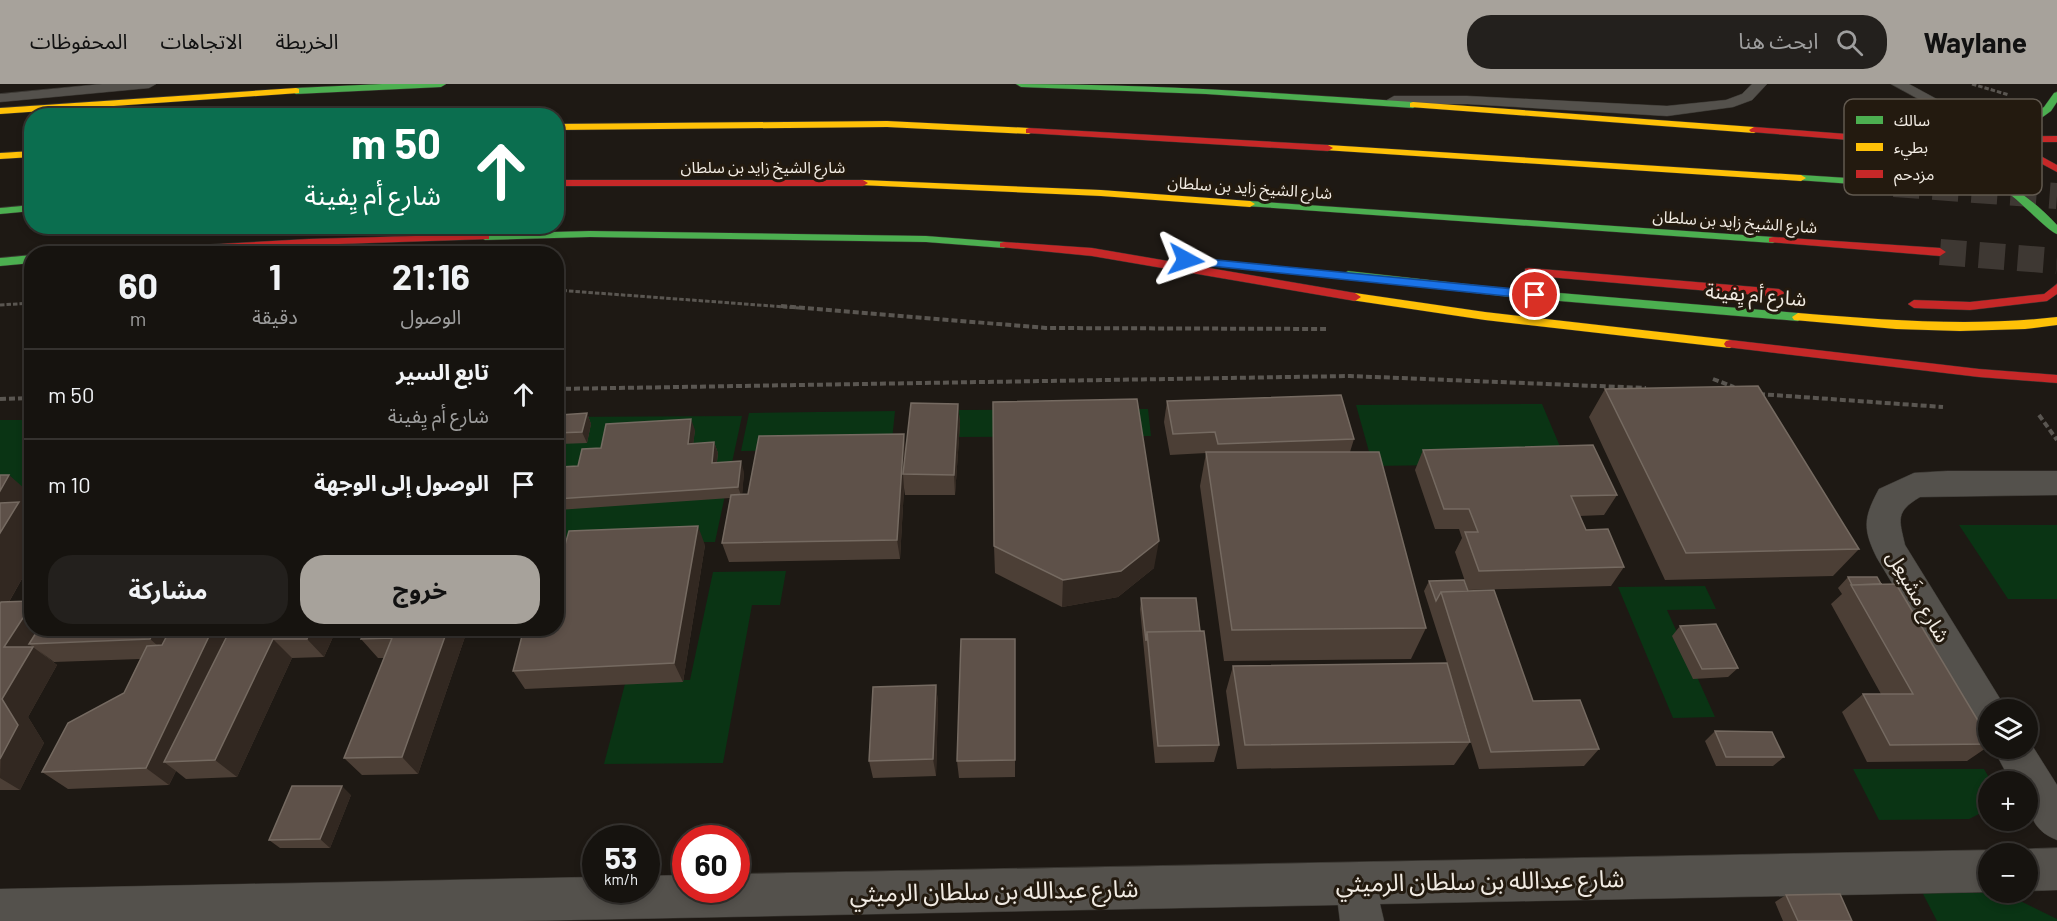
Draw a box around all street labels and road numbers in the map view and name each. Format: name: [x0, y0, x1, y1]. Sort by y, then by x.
street label: شارع الشيخ زايد بن سلطان: [681, 157, 845, 180]
street label: شارع الشيخ زايد بن سلطان: [1167, 172, 1333, 206]
street label: شارع الشيخ زايد بن سلطان: [1652, 206, 1818, 240]
street label: شارع أم يِفينة: [1704, 278, 1807, 314]
street label: شارع مشَيعِل: [1879, 546, 1956, 648]
street label: شارع عبدالله بن سلطان الرميثي: [1335, 863, 1625, 903]
street label: شارع عبدالله بن سلطان الرميثي: [849, 873, 1139, 913]

